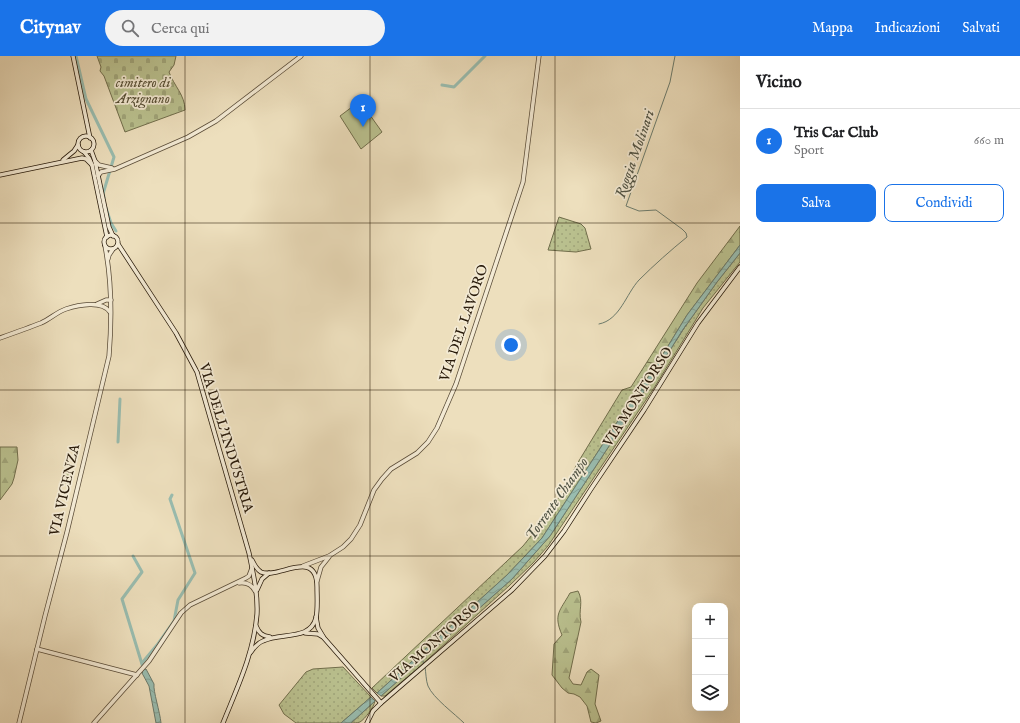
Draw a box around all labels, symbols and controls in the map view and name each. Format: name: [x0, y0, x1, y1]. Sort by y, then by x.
search box: [105, 10, 385, 46]
text: Citynav: [20, 16, 81, 40]
icon: search: [119, 17, 141, 39]
text: Cerca qui: [151, 19, 210, 38]
text: Mappa: [812, 19, 853, 37]
text: Indicazioni: [875, 19, 940, 37]
text: Salvati: [962, 19, 1000, 37]
text: Vicino: [756, 72, 802, 93]
park label: cimitero di Arzignano: [114, 74, 171, 109]
pin: 1: [350, 94, 376, 127]
water label: Roggia Molinari: [611, 106, 660, 201]
text: Tris Car Club: [794, 123, 878, 142]
text: 1: [767, 132, 771, 149]
text: 660 m: [974, 132, 1004, 149]
text: Sport: [794, 142, 824, 159]
button: Salva: [756, 184, 876, 222]
button: Condividi: [884, 184, 1004, 222]
street label: VIA DEL LAVORO: [435, 262, 493, 385]
your location: [501, 335, 521, 355]
street label: VIA MONTORSO: [599, 343, 677, 451]
street label: VIA DELL'INDUSTRIA: [194, 360, 258, 516]
street label: VIA VICENZA: [45, 442, 84, 539]
water label: Torrente Chiampo: [521, 454, 593, 544]
street label: VIA MONTORSO: [385, 597, 485, 687]
map controls: [692, 603, 728, 711]
button: +: [692, 603, 728, 639]
button: −: [692, 639, 728, 675]
button: layers: [692, 675, 728, 711]

